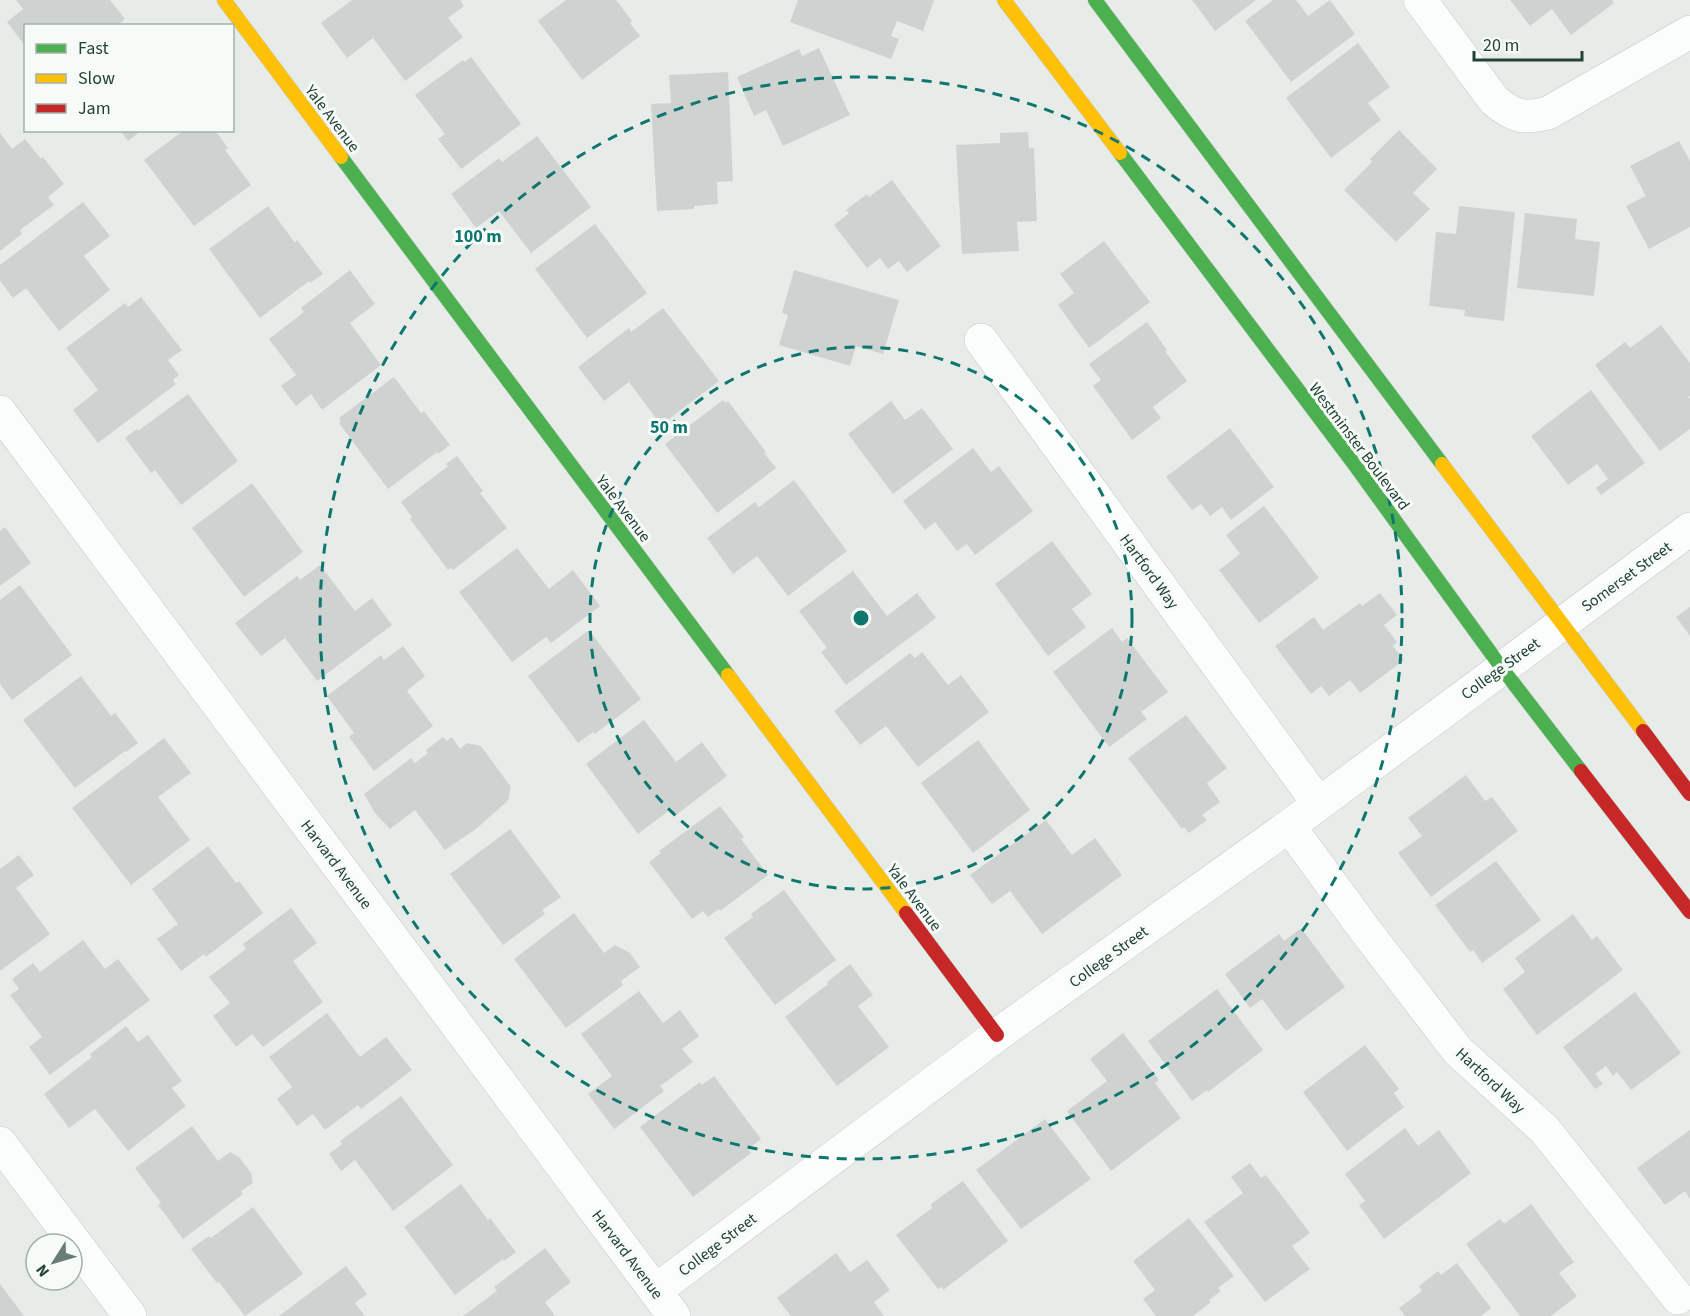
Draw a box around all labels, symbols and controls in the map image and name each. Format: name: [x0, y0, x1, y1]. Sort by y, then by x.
legend: [24, 24, 234, 132]
scale bar: [1474, 24, 1582, 62]
text: 20 m: [1483, 33, 1519, 58]
text: Fast: [78, 36, 109, 61]
text: Slow: [78, 66, 115, 91]
street label: Yale Avenue: [299, 80, 365, 157]
text: Jam: [78, 96, 111, 121]
text: 100 m: [454, 224, 502, 249]
street label: Westminster Boulevard: [1304, 378, 1415, 515]
text: 50 m: [650, 415, 688, 440]
street label: Yale Avenue: [590, 470, 656, 547]
street label: Hartford Way: [1114, 530, 1184, 614]
street label: Somerset Street: [1577, 536, 1677, 617]
centre of rings: [851, 608, 871, 628]
street label: College Street: [1457, 632, 1545, 705]
street label: Harvard Avenue: [295, 815, 377, 914]
street label: Yale Avenue: [881, 859, 947, 936]
street label: College Street: [1065, 920, 1153, 993]
street label: Hartford Way: [1451, 1043, 1530, 1119]
street label: Harvard Avenue: [586, 1205, 668, 1304]
street label: College Street: [674, 1208, 762, 1282]
north arrow: [24, 1232, 84, 1292]
text: N: [31, 1260, 55, 1281]

